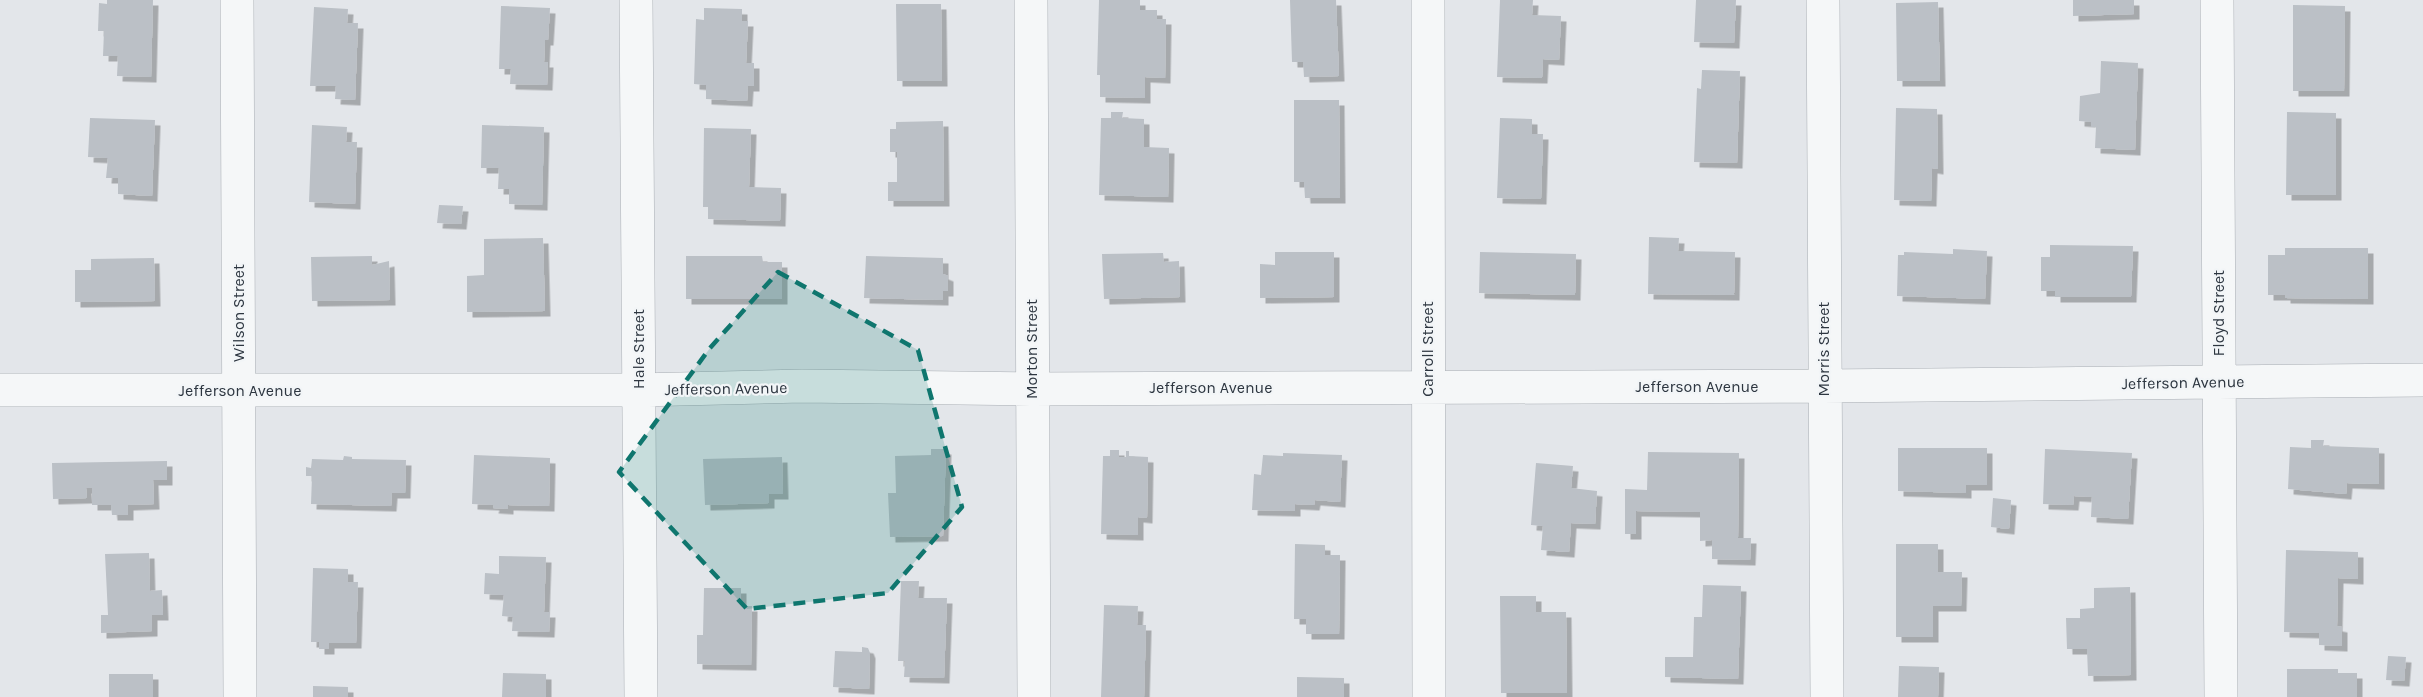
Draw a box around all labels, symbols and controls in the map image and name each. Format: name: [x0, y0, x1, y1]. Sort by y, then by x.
street label: Wilson Street: [229, 264, 248, 362]
street label: Floyd Street: [2209, 270, 2228, 356]
street label: Morton Street: [1022, 299, 1041, 399]
street label: Carroll Street: [1418, 301, 1437, 397]
street label: Morris Street: [1814, 302, 1833, 396]
street label: Hale Street: [629, 309, 648, 389]
street label: Jefferson Avenue: [2121, 372, 2245, 393]
street label: Jefferson Avenue: [1636, 377, 1758, 396]
street label: Jefferson Avenue: [664, 378, 788, 399]
street label: Jefferson Avenue: [1150, 378, 1272, 397]
street label: Jefferson Avenue: [179, 381, 301, 400]

